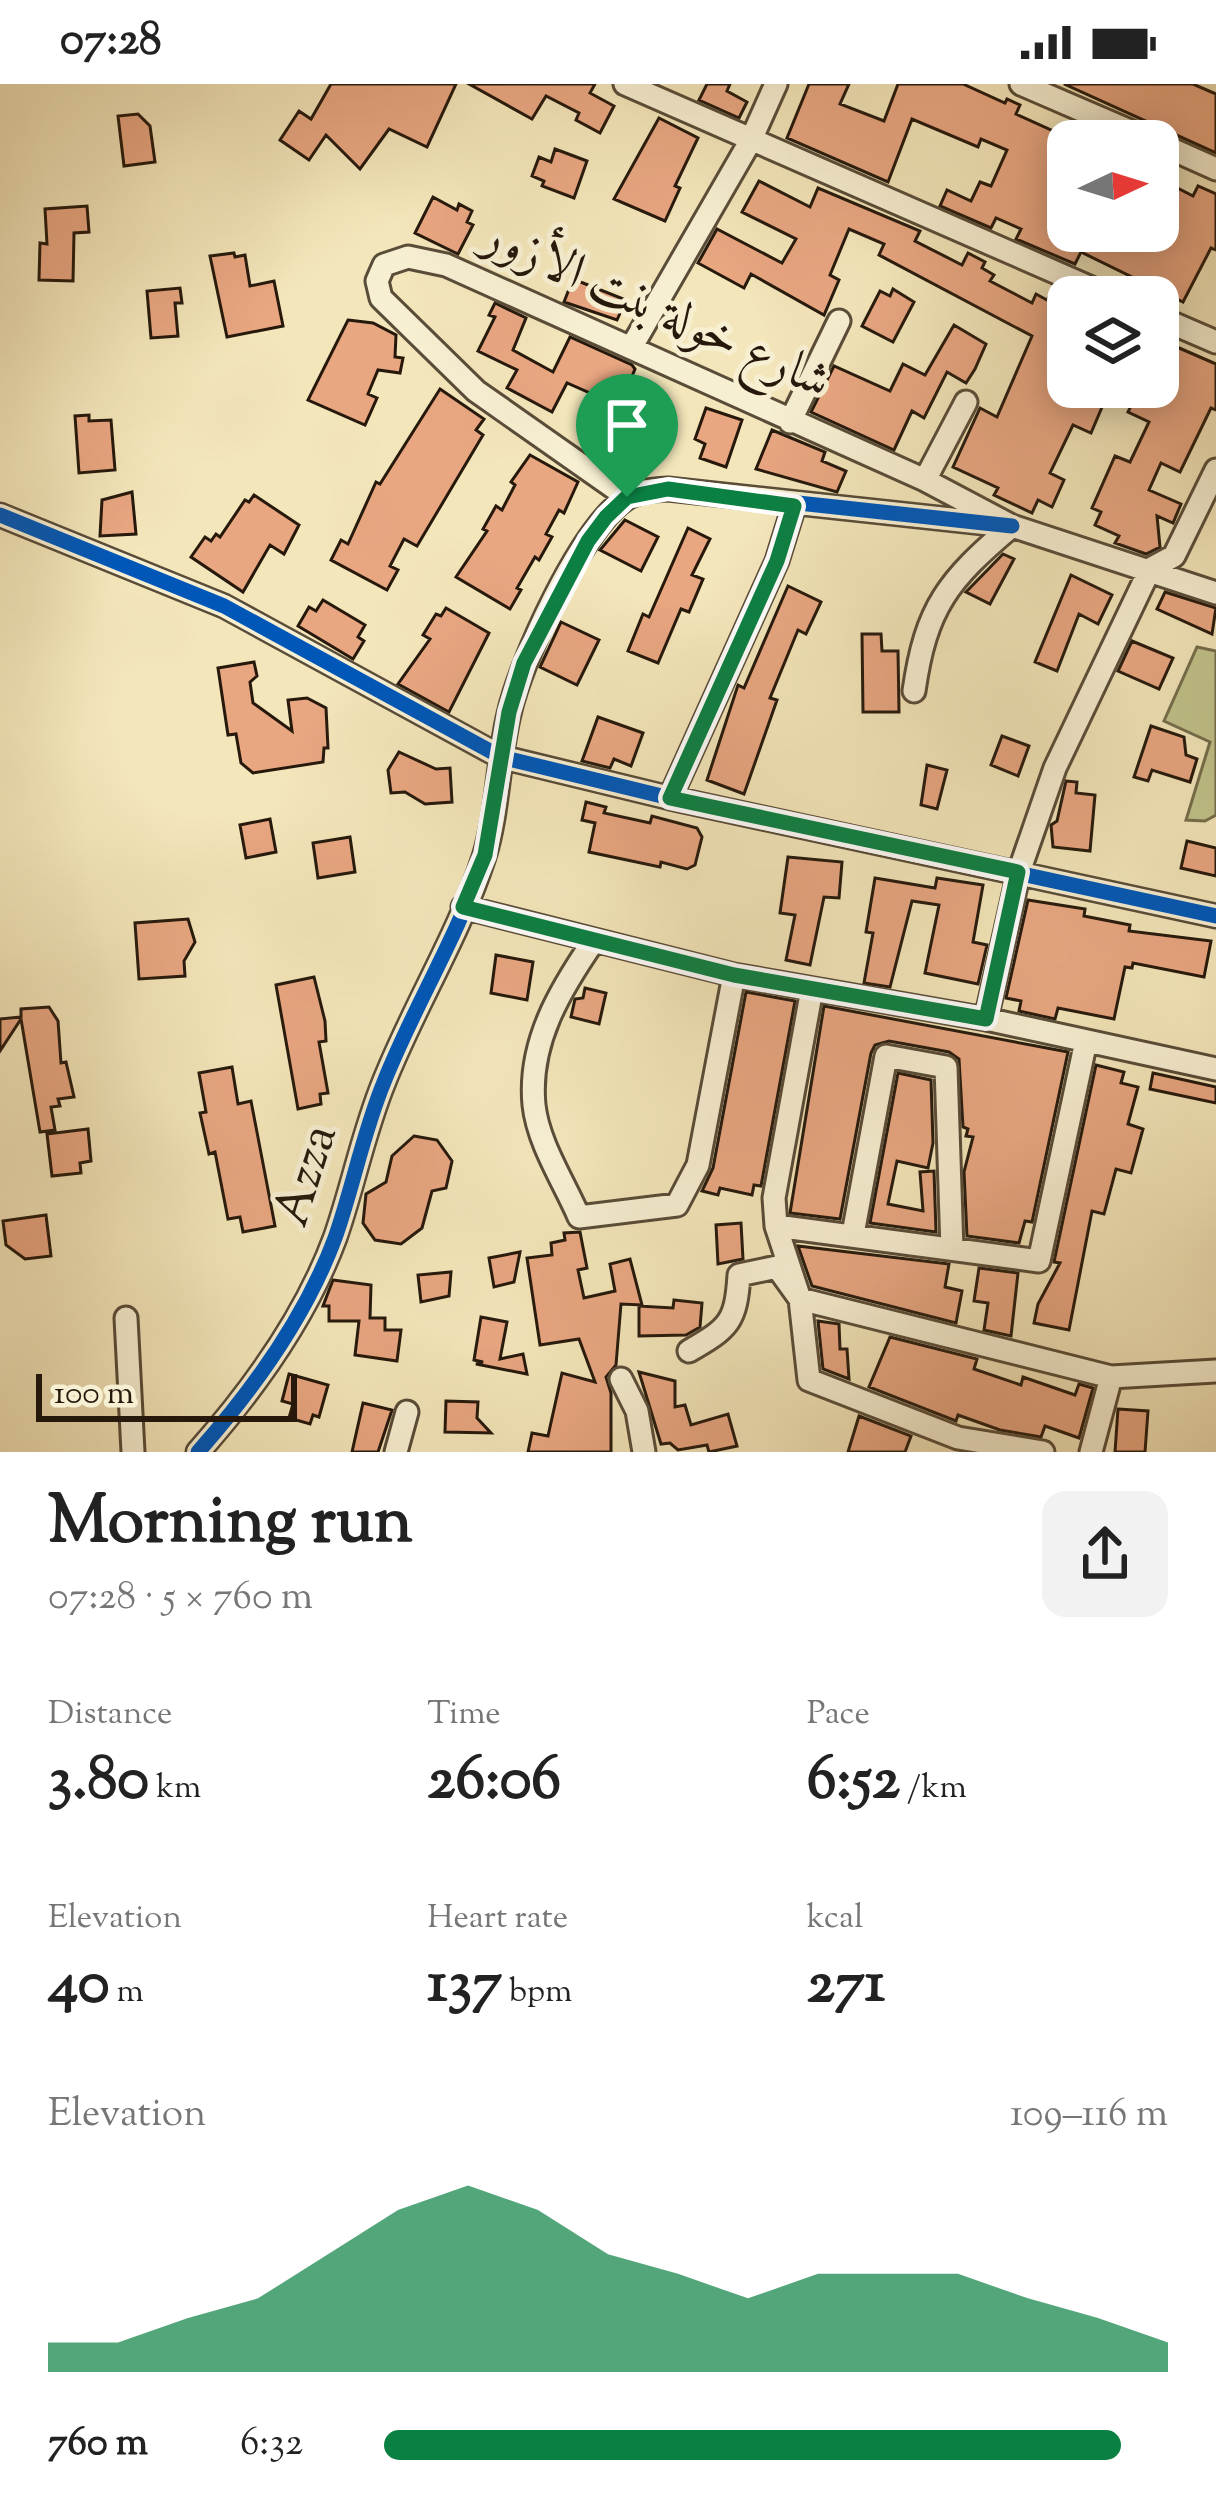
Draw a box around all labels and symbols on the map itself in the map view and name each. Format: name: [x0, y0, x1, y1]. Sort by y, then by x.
north arrow: [1047, 120, 1179, 252]
street label: شارع خولة بنت الأزور: [465, 197, 843, 421]
pin: [576, 374, 678, 497]
street label: Azza: [257, 1116, 359, 1236]
scale bar: [36, 1368, 297, 1421]

